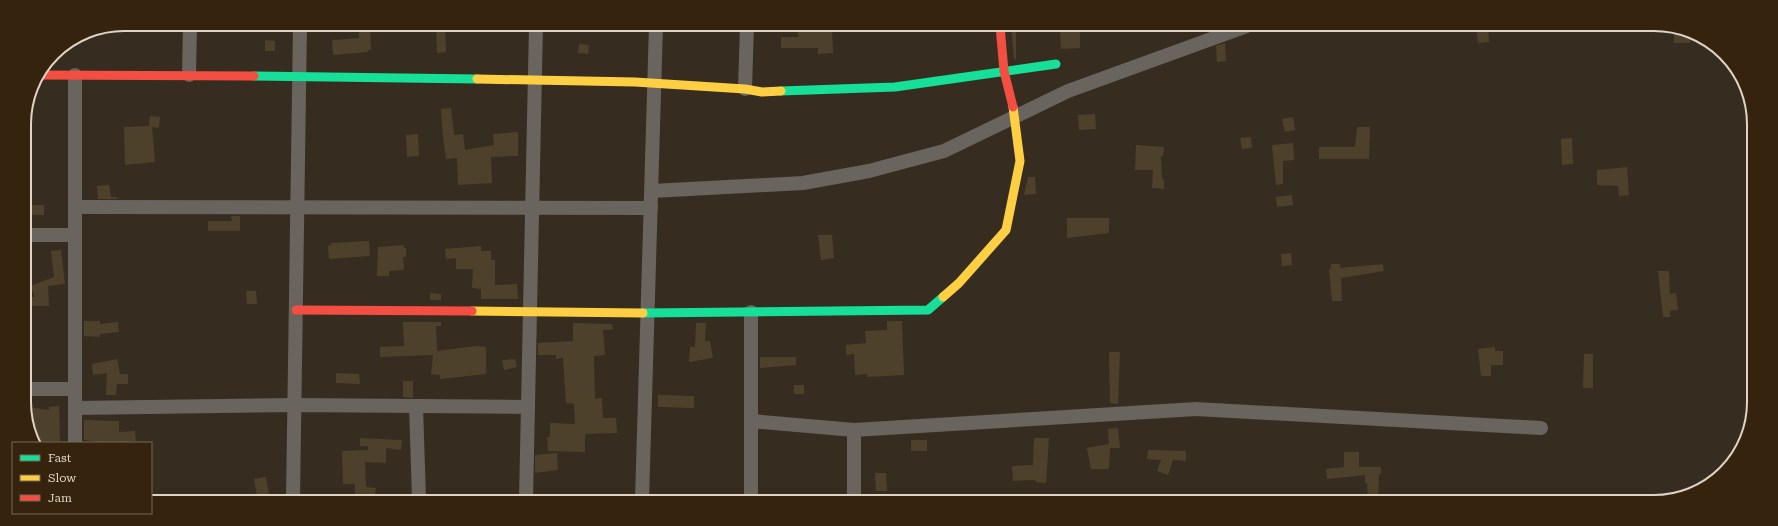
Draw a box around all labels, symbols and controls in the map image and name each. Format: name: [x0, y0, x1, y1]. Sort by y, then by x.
legend: [12, 442, 152, 514]
text: Fast: [48, 451, 72, 465]
text: Slow: [48, 471, 76, 485]
text: Jam: [48, 491, 72, 505]

